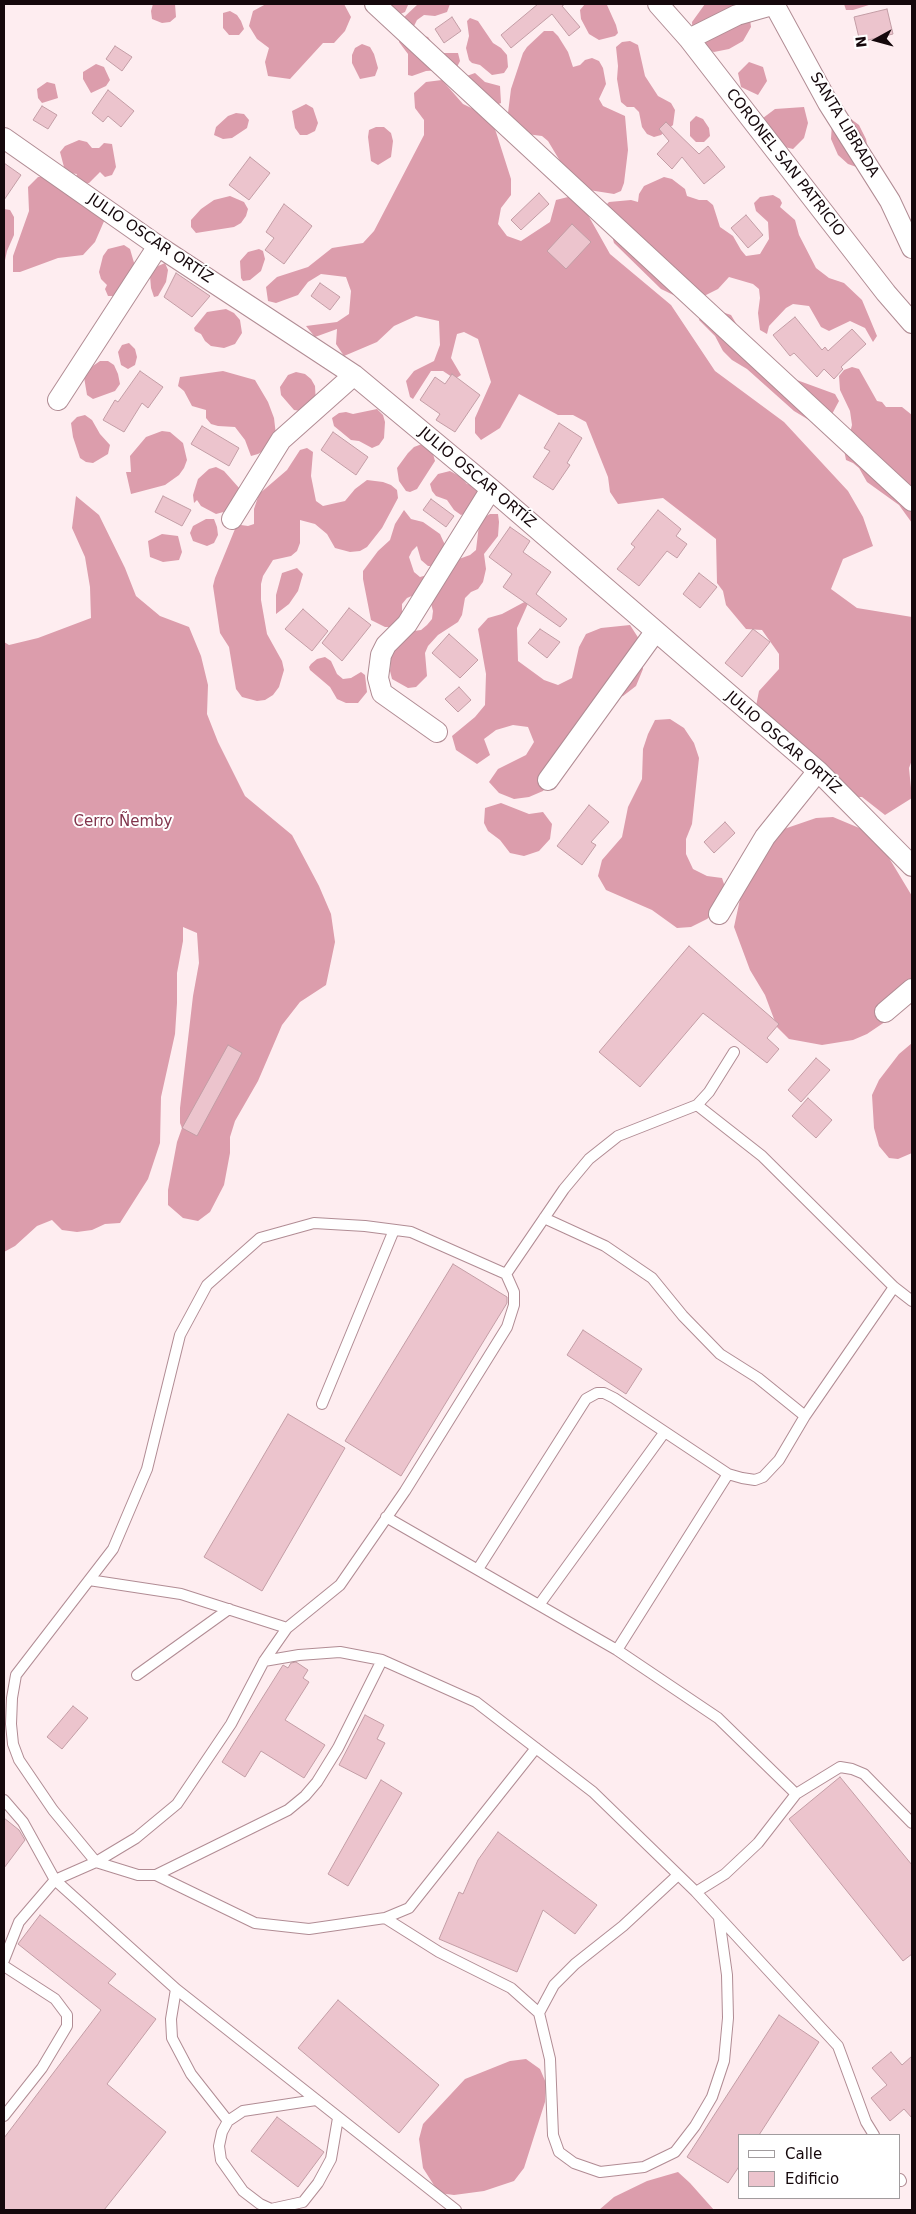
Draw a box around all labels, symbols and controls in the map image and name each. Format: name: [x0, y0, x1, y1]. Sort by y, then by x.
north arrow: [851, 15, 901, 65]
text: N: [852, 35, 870, 49]
street label: SANTA LIBRADA: [806, 69, 882, 181]
street label: CORONEL SAN PATRICIO: [722, 86, 848, 240]
street label: JULIO OSCAR ORTÍZ: [84, 190, 216, 288]
street label: JULIO OSCAR ORTÍZ: [415, 424, 539, 532]
street label: JULIO OSCAR ORTÍZ: [722, 688, 844, 798]
park label: Cerro Ñemby: [74, 813, 172, 831]
legend: [738, 2134, 901, 2199]
text: Calle: [785, 2145, 822, 2163]
text: Edificio: [785, 2170, 839, 2188]

